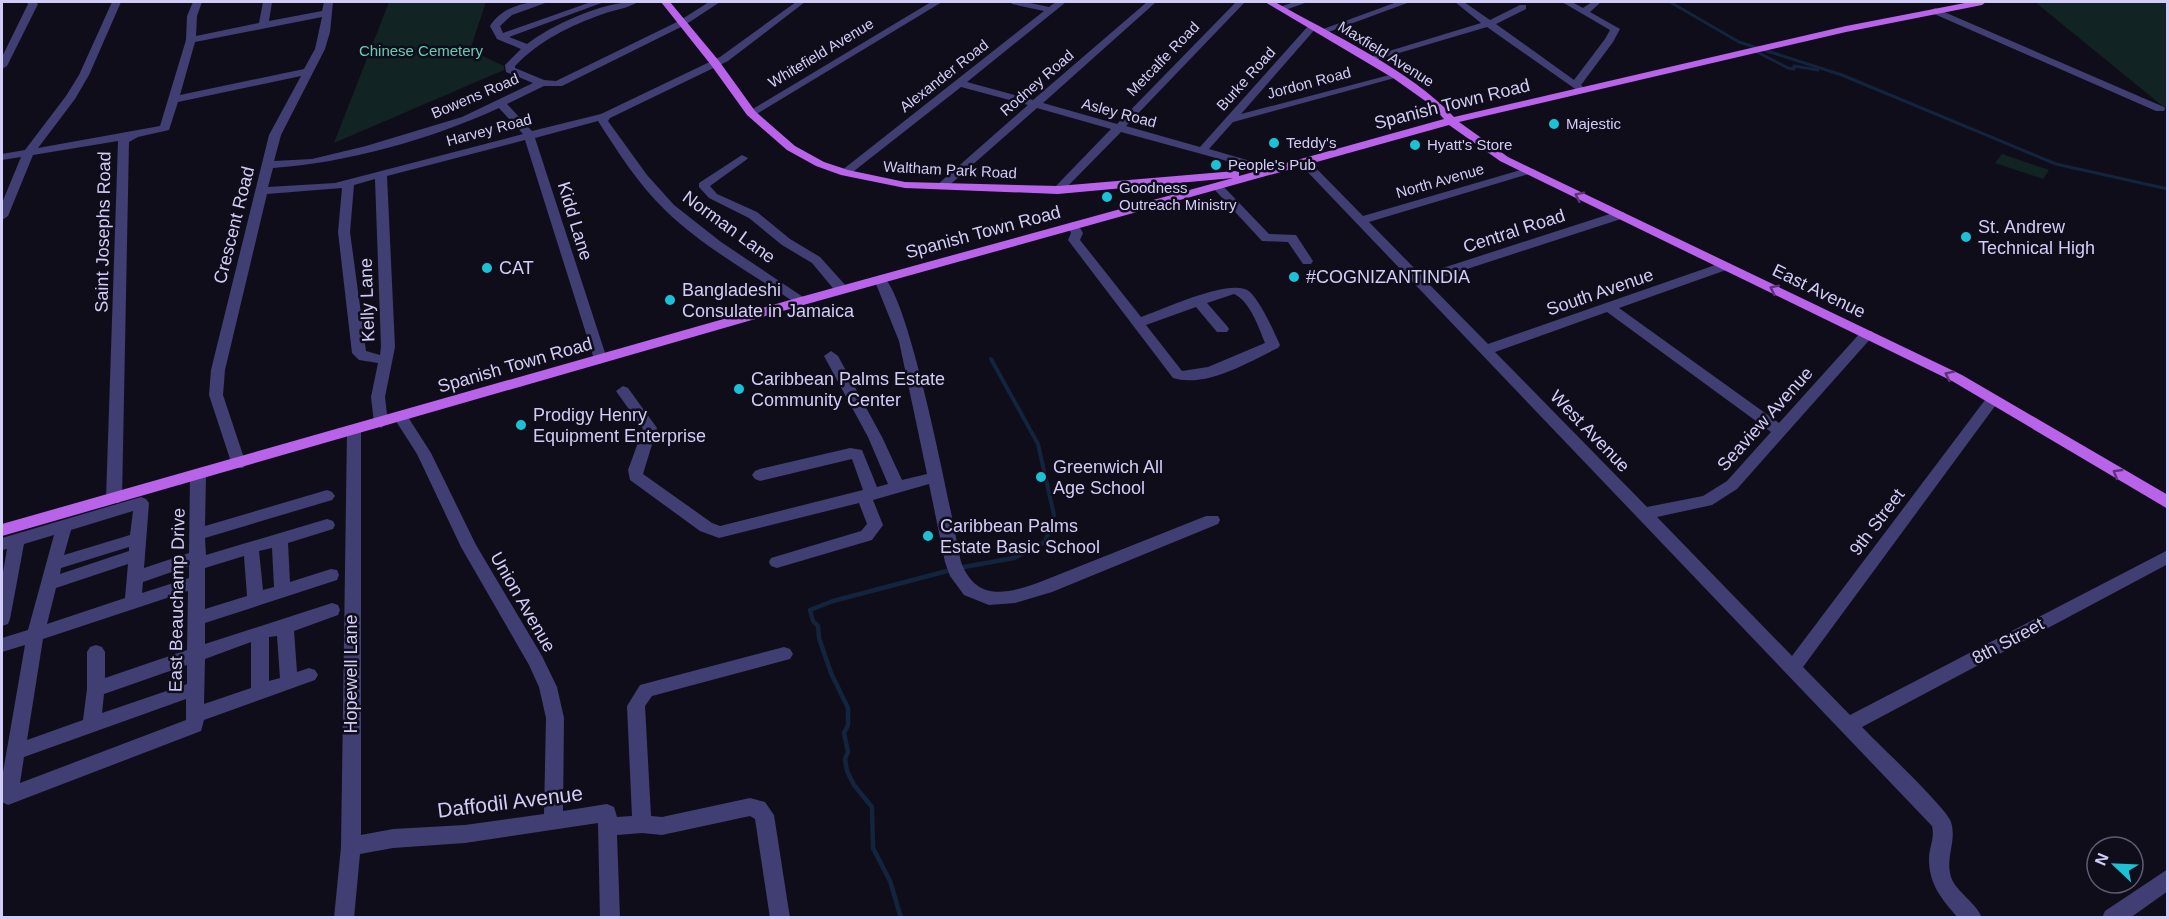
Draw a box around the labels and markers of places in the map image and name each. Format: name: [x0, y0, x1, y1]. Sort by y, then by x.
place label: Majestic: [1566, 115, 1622, 132]
marker: Majestic: [1547, 117, 1561, 131]
place label: Teddy's: [1286, 134, 1336, 151]
marker: Teddy's: [1267, 136, 1281, 150]
place label: Hyatt's Store: [1427, 136, 1512, 153]
marker: Hyatt's Store: [1408, 138, 1422, 152]
place label: People's Pub: [1228, 156, 1316, 173]
marker: People's Pub: [1209, 158, 1223, 172]
place label: Goodness Outreach Ministry: [1119, 179, 1237, 213]
marker: Goodness Outreach Ministry: [1100, 190, 1114, 204]
place label: St. Andrew Technical High: [1978, 217, 2095, 258]
marker: St. Andrew Technical High: [1959, 230, 1973, 244]
place label: CAT: [499, 258, 534, 278]
marker: CAT: [480, 261, 494, 275]
place label: #COGNIZANTINDIA: [1306, 267, 1470, 287]
marker: #COGNIZANTINDIA: [1287, 270, 1301, 284]
place label: Bangladeshi Consulate in Jamaica: [682, 280, 855, 321]
marker: Bangladeshi Consulate in Jamaica: [663, 293, 677, 307]
place label: Caribbean Palms Estate Community Center: [751, 369, 945, 410]
marker: Caribbean Palms Estate Community Center: [732, 382, 746, 396]
place label: Prodigy Henry Equipment Enterprise: [533, 405, 706, 446]
marker: Prodigy Henry Equipment Enterprise: [514, 418, 528, 432]
place label: Greenwich All Age School: [1053, 457, 1163, 498]
marker: Greenwich All Age School: [1034, 470, 1048, 484]
place label: Caribbean Palms Estate Basic School: [940, 516, 1100, 557]
marker: Caribbean Palms Estate Basic School: [921, 529, 935, 543]

